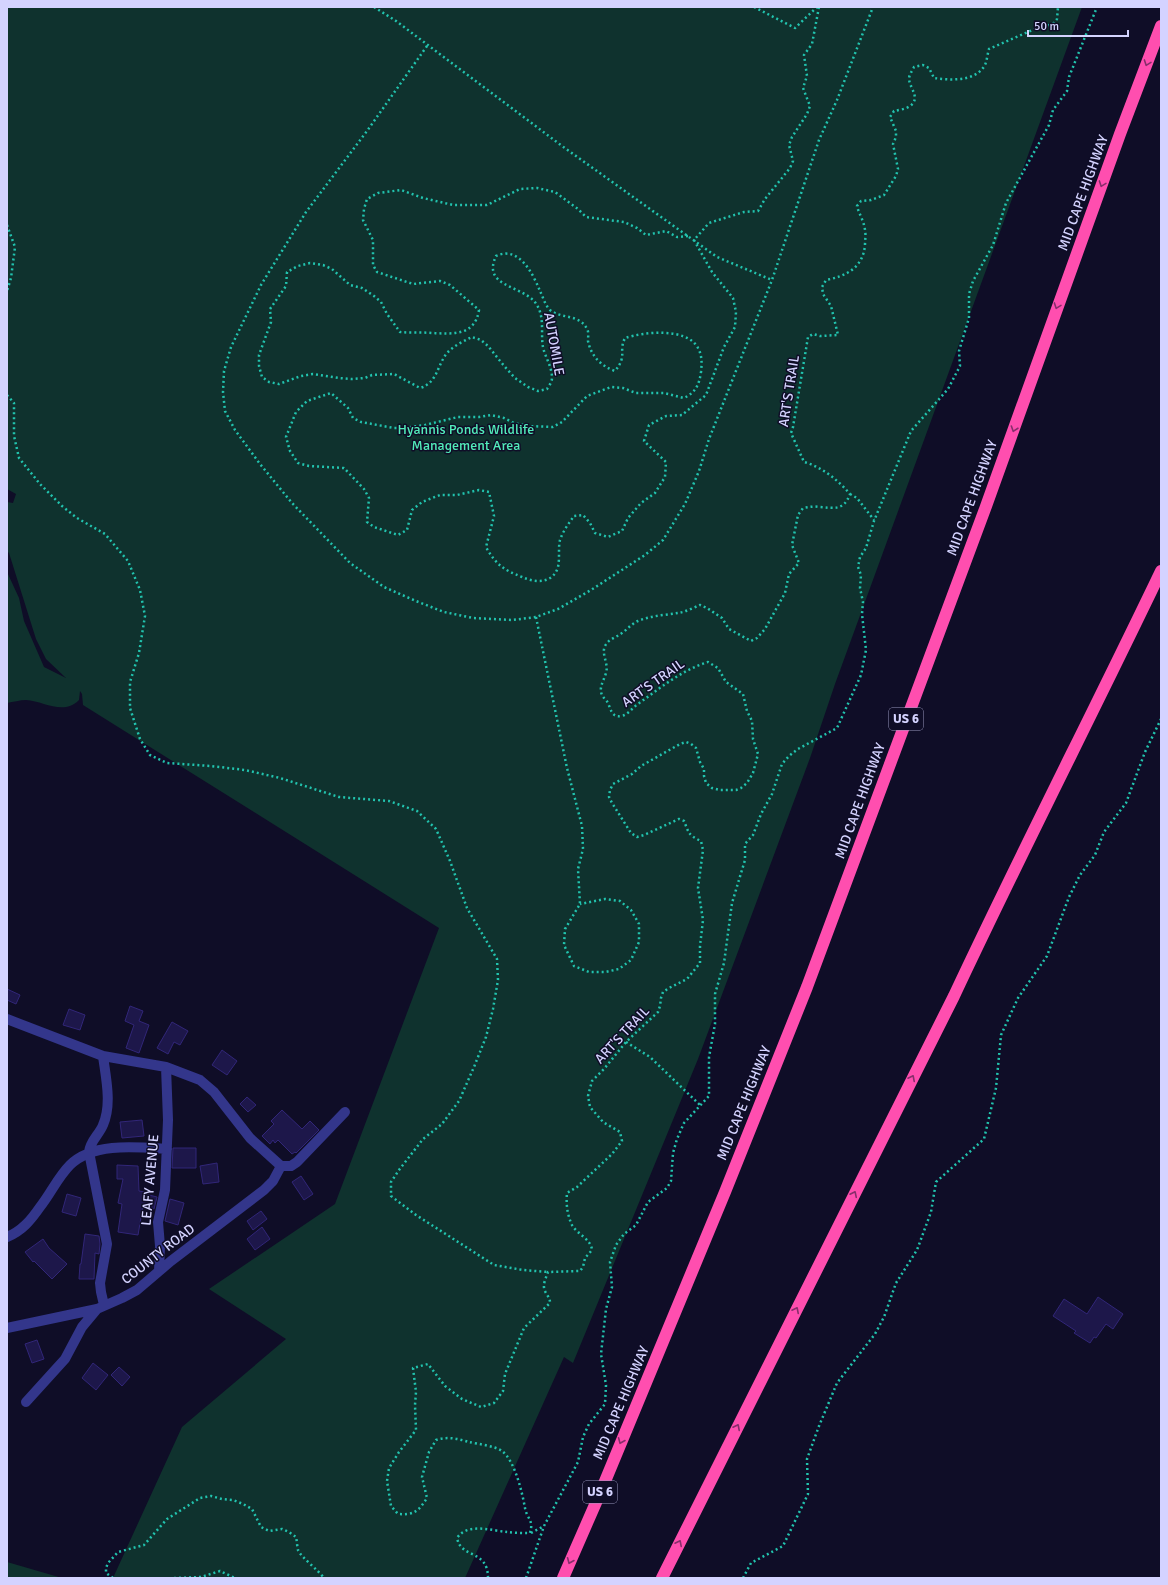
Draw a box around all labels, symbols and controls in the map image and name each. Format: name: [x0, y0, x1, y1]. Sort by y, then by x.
scale bar: [1028, 12, 1128, 38]
text: 50 m: [1034, 19, 1059, 34]
one-way arrow: [1144, 59, 1152, 66]
street label: MID CAPE HIGHWAY: [1054, 133, 1112, 253]
one-way arrow: [1098, 181, 1107, 188]
one-way arrow: [1054, 303, 1062, 310]
street label: AUTOMILE: [540, 311, 568, 377]
street label: ART'S TRAIL: [775, 354, 803, 428]
park label: Hyannis Ponds Wildlife Management Area: [398, 421, 534, 454]
one-way arrow: [1010, 425, 1018, 432]
street label: MID CAPE HIGHWAY: [943, 438, 1001, 558]
street label: ART'S TRAIL: [618, 655, 688, 711]
road number: US 6: [889, 708, 923, 730]
street label: MID CAPE HIGHWAY: [831, 741, 889, 861]
street label: ART'S TRAIL: [591, 1003, 653, 1067]
street label: MID CAPE HIGHWAY: [713, 1043, 775, 1163]
one-way arrow: [907, 1075, 915, 1082]
street label: LEAFY AVENUE: [138, 1134, 162, 1226]
one-way arrow: [849, 1191, 857, 1199]
street label: COUNTY ROAD: [118, 1220, 198, 1288]
one-way arrow: [791, 1307, 799, 1315]
street label: MID CAPE HIGHWAY: [589, 1344, 653, 1462]
one-way arrow: [733, 1423, 740, 1431]
one-way arrow: [618, 1438, 626, 1445]
road number: US 6: [583, 1481, 617, 1503]
one-way arrow: [674, 1540, 682, 1547]
one-way arrow: [567, 1557, 575, 1564]

